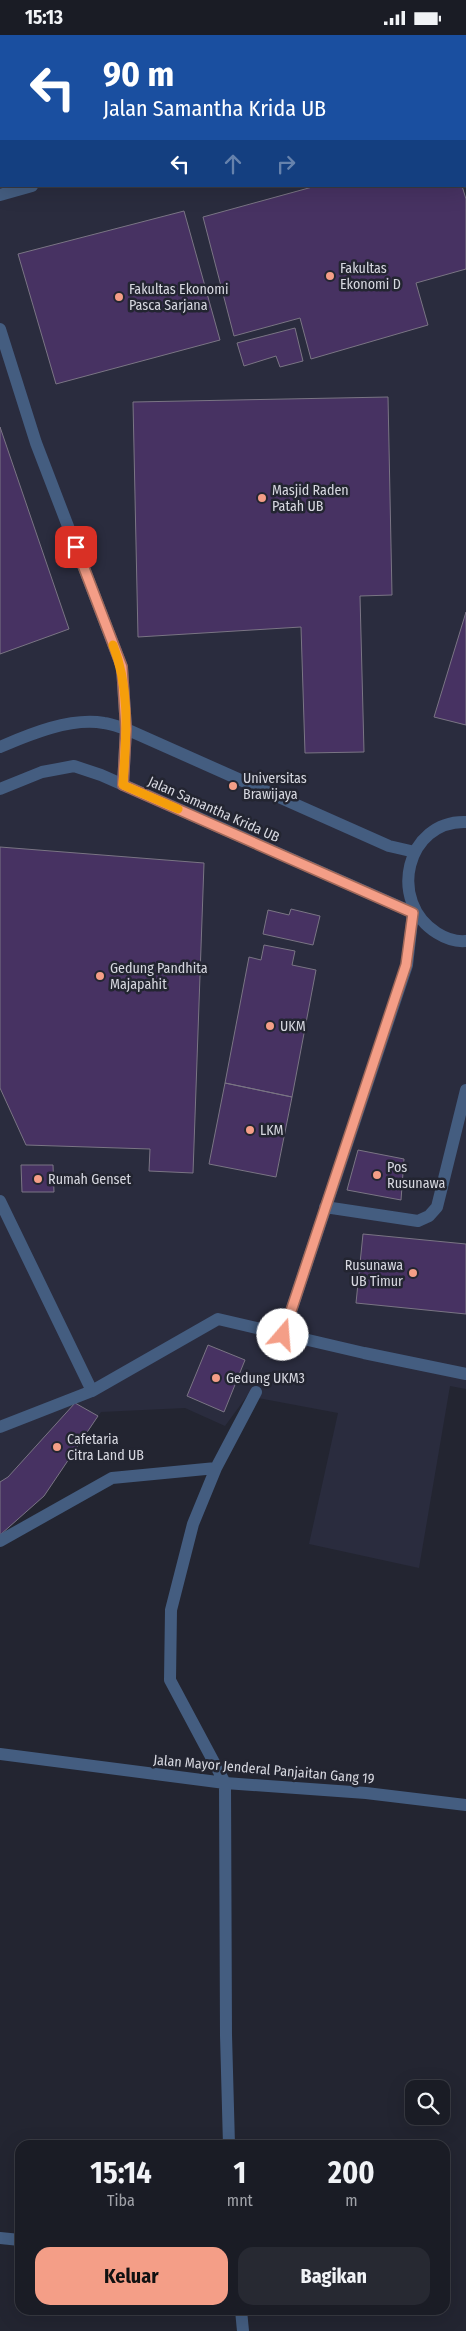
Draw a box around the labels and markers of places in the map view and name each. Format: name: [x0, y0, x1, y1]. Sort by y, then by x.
place label: Fakultas Ekonomi D: [340, 260, 401, 293]
marker: Fakultas Ekonomi D: [324, 270, 336, 282]
place label: Fakultas Ekonomi Pasca Sarjana: [129, 281, 228, 314]
marker: Fakultas Ekonomi Pasca Sarjana: [113, 291, 125, 303]
place label: Masjid Raden Patah UB: [272, 482, 349, 515]
marker: Masjid Raden Patah UB: [256, 492, 268, 504]
pin: [55, 526, 97, 568]
place label: Universitas Brawijaya: [243, 770, 307, 803]
marker: Universitas Brawijaya: [227, 780, 239, 792]
place label: Gedung Pandhita Majapahit: [110, 960, 208, 993]
marker: Gedung Pandhita Majapahit: [94, 970, 106, 982]
place label: UKM: [280, 1018, 306, 1035]
marker: UKM: [264, 1020, 276, 1032]
place label: LKM: [260, 1122, 284, 1139]
marker: LKM: [244, 1124, 256, 1136]
place label: Pos Rusunawa: [387, 1159, 445, 1192]
marker: Pos Rusunawa: [371, 1169, 383, 1181]
place label: Rumah Genset: [48, 1171, 131, 1188]
marker: Rumah Genset: [32, 1173, 44, 1185]
place label: Rusunawa UB Timur: [345, 1257, 403, 1290]
marker: Rusunawa UB Timur: [407, 1267, 419, 1279]
place label: Gedung UKM3: [226, 1370, 305, 1387]
marker: Gedung UKM3: [210, 1372, 222, 1384]
place label: Cafetaria Citra Land UB: [67, 1431, 144, 1464]
marker: Cafetaria Citra Land UB: [51, 1441, 63, 1453]

